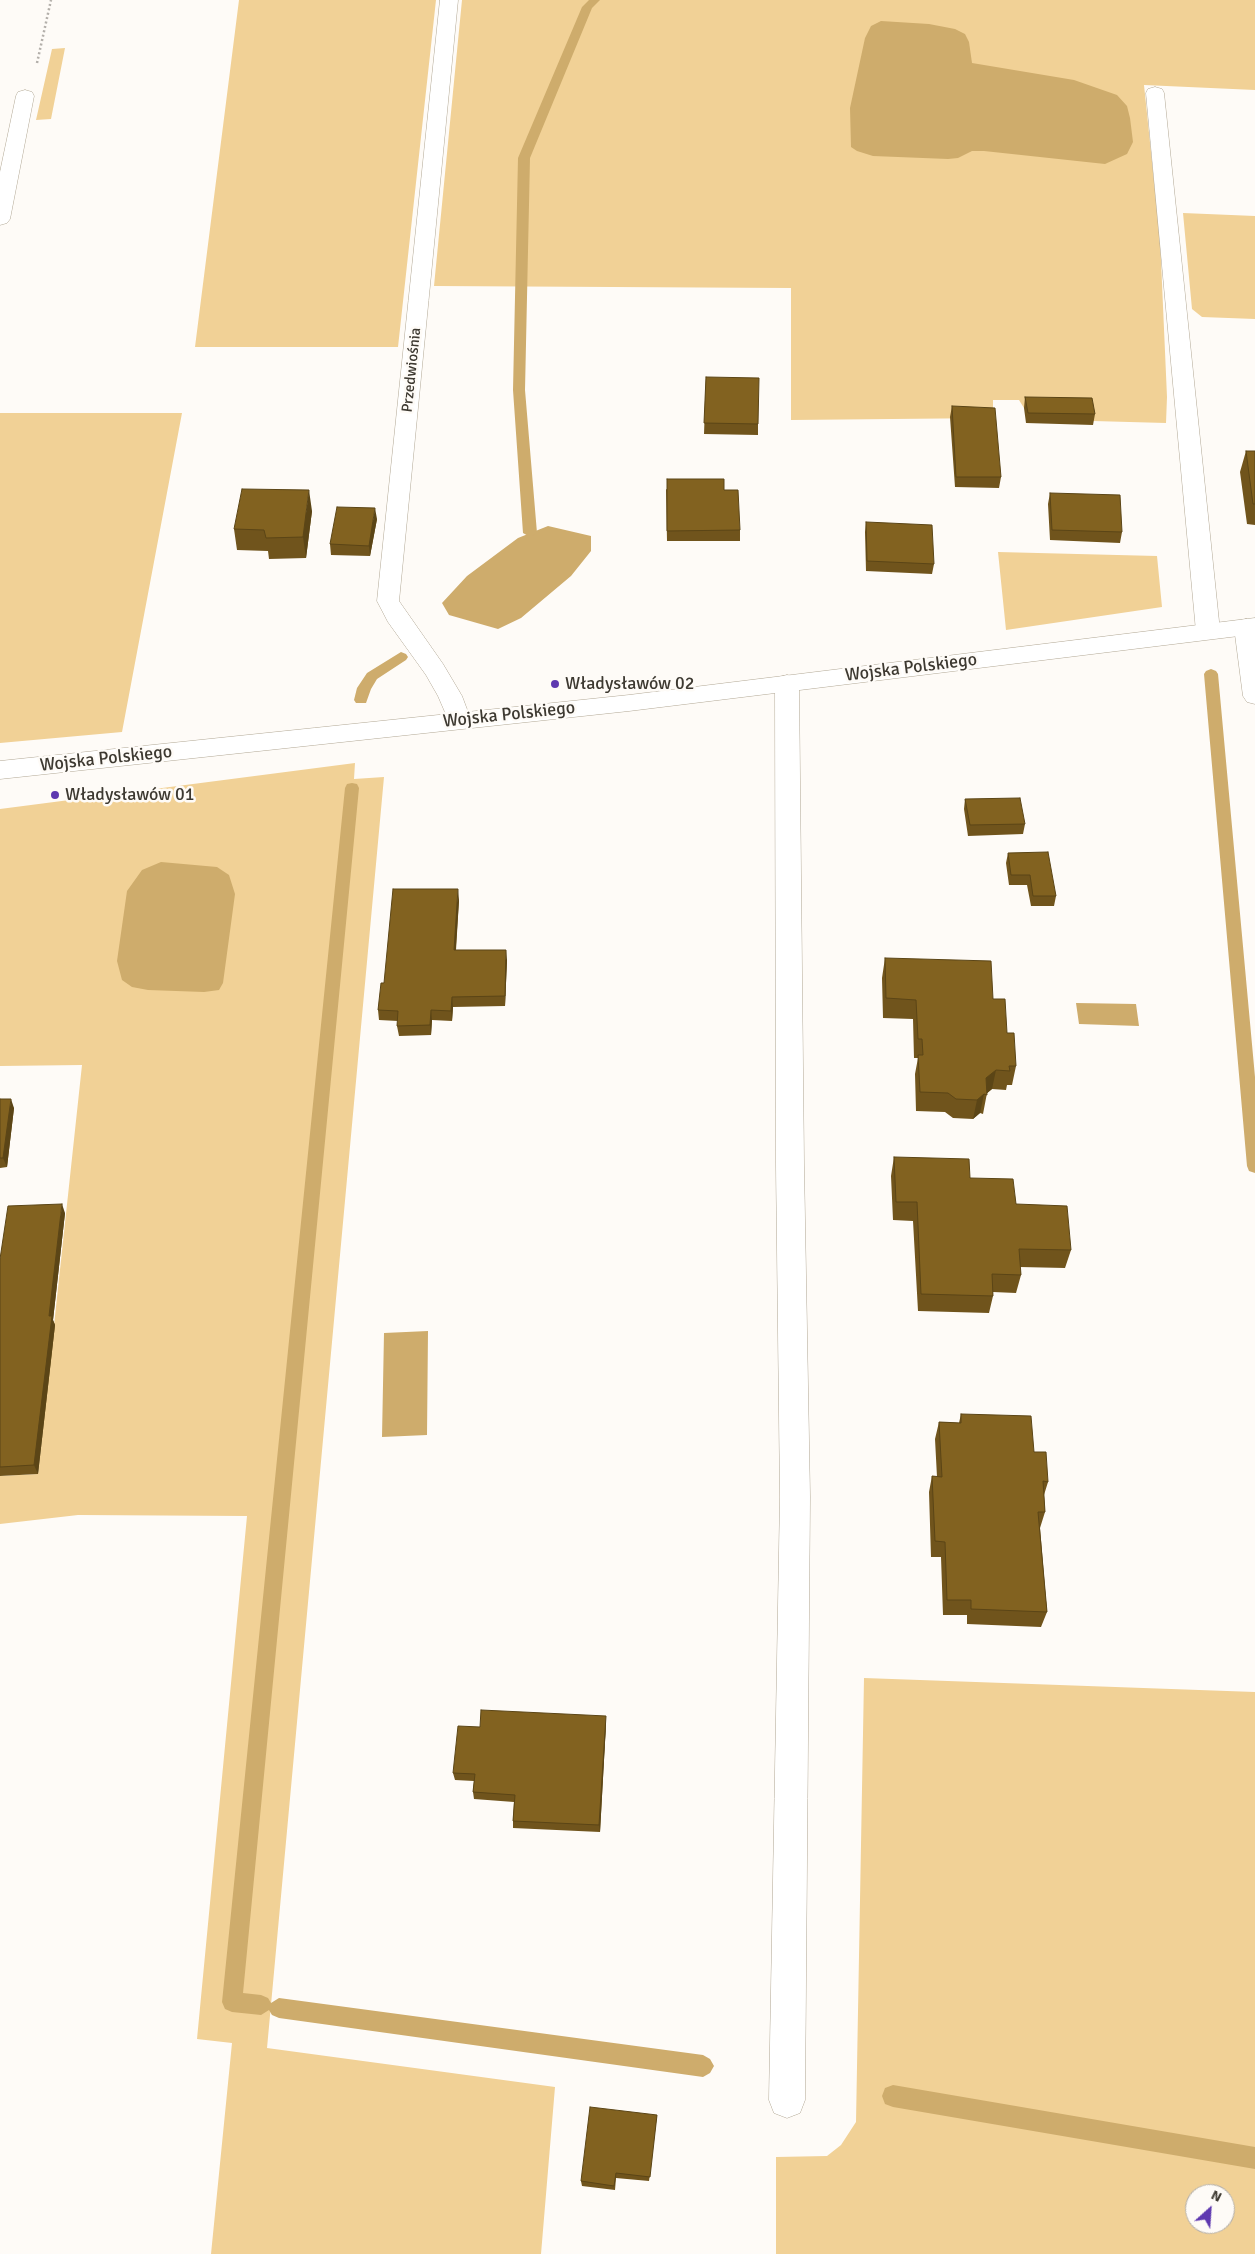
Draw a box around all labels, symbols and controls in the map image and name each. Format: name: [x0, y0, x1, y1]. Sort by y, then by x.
street label: Przedwiośnia: [399, 327, 425, 413]
street label: Wojska Polskiego: [844, 649, 978, 687]
place label: Władysławów 02: [565, 673, 694, 695]
marker: Władysławów 02: [549, 678, 561, 690]
street label: Wojska Polskiego: [442, 697, 576, 733]
street label: Wojska Polskiego: [39, 741, 173, 777]
place label: Władysławów 01: [65, 784, 194, 806]
marker: Władysławów 01: [49, 789, 61, 801]
north arrow: [1185, 2184, 1235, 2234]
text: N: [1208, 2186, 1224, 2206]

